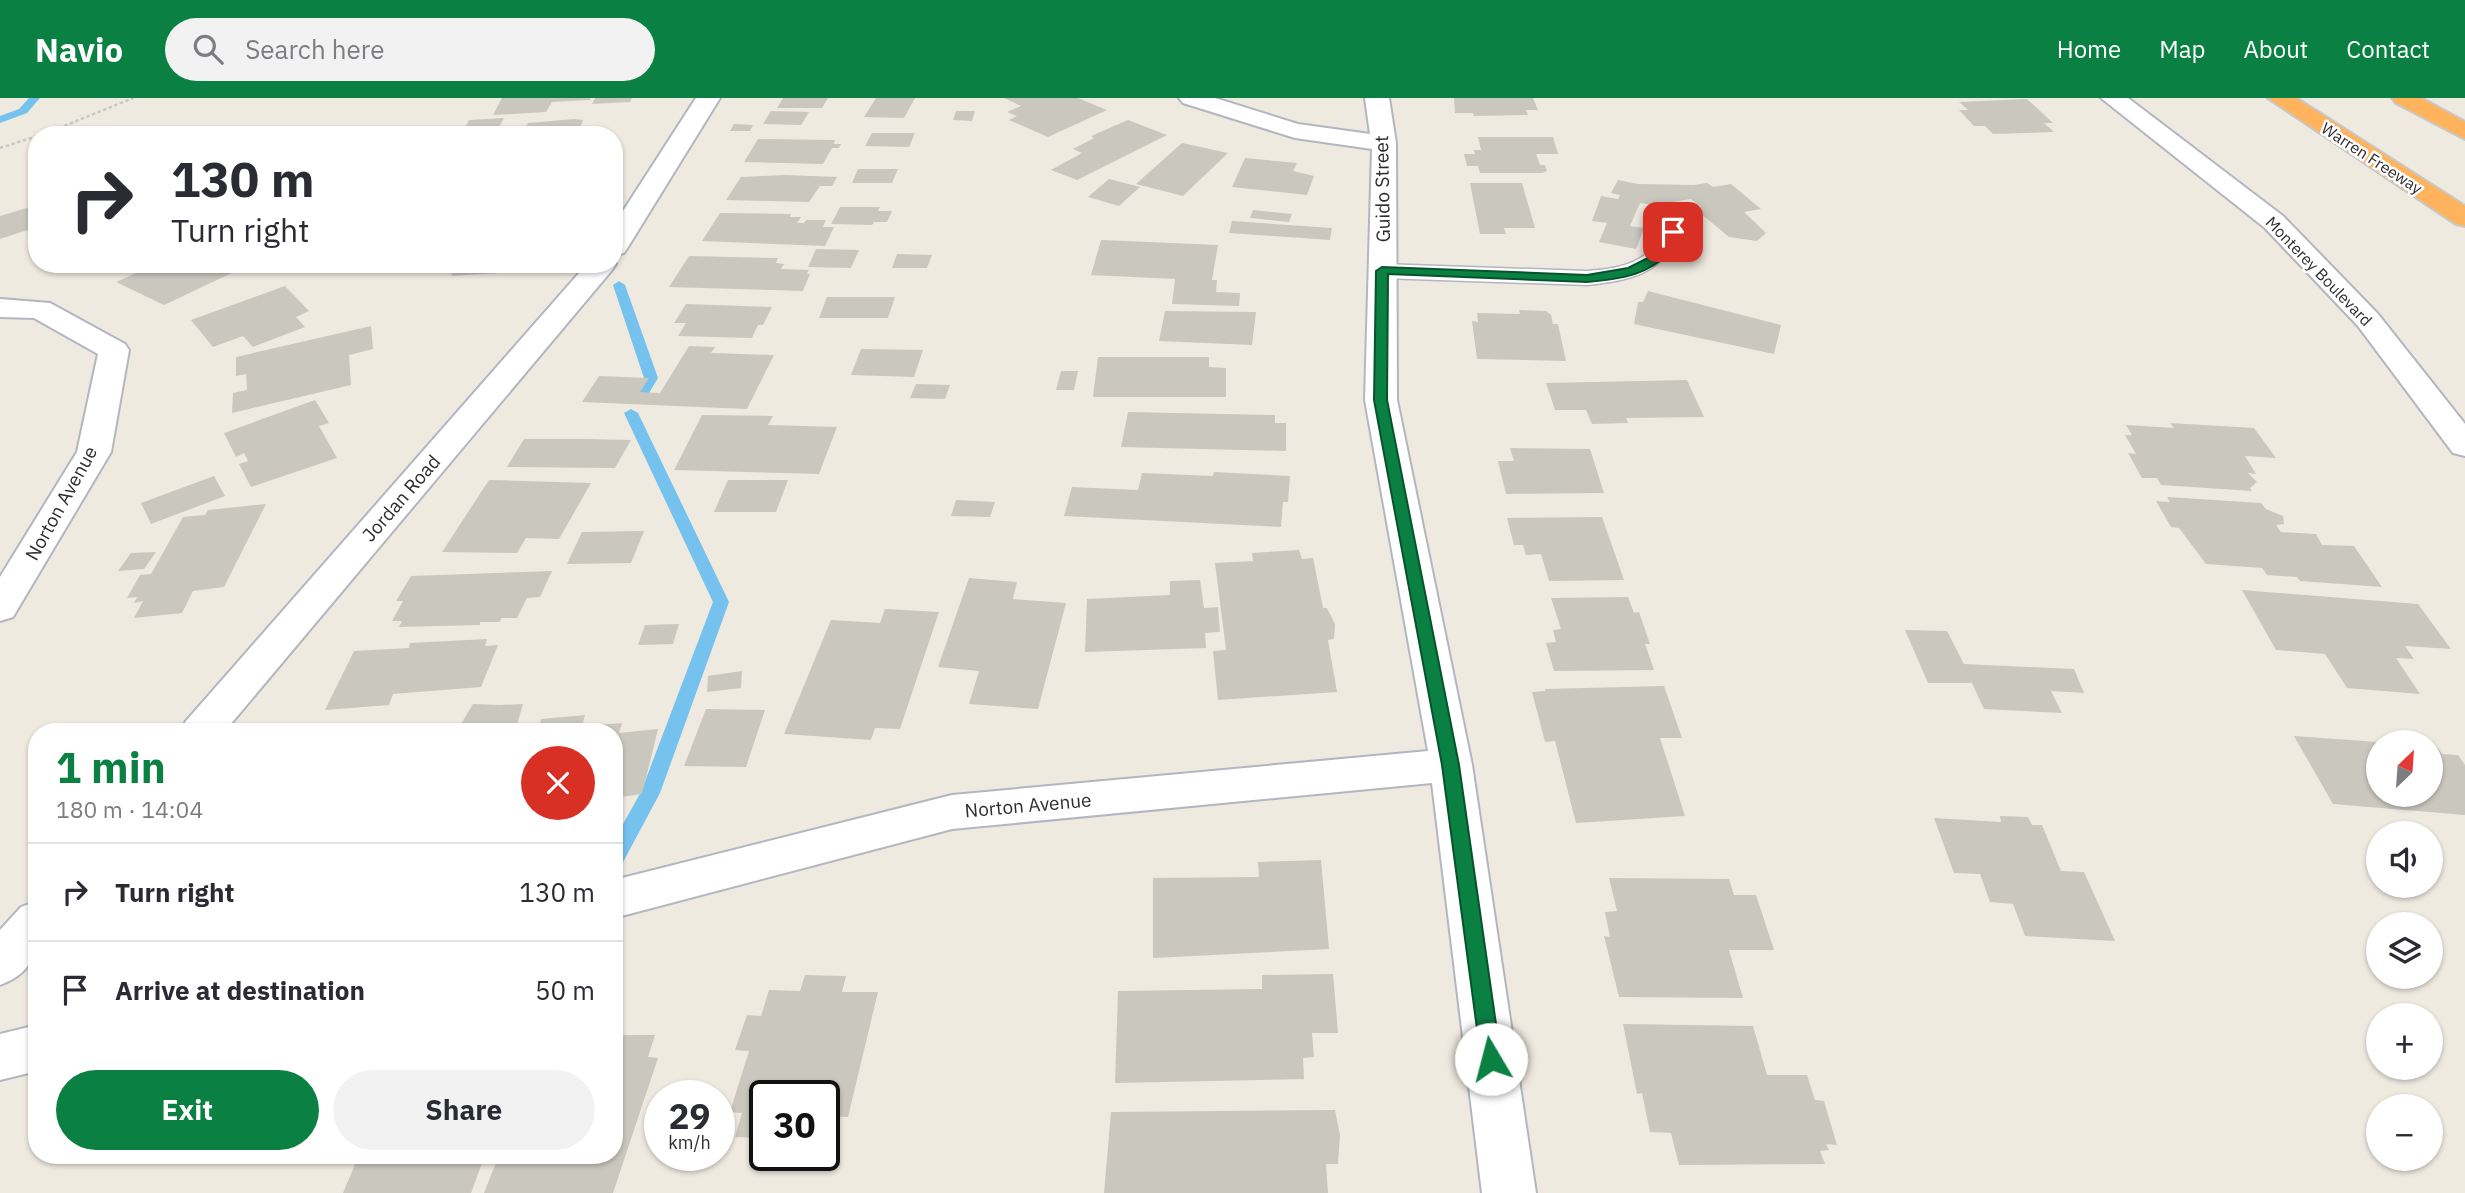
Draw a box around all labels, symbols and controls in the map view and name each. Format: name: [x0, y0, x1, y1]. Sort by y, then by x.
search box: [165, 18, 655, 81]
text: Navio: [35, 28, 123, 71]
icon: search: [189, 30, 227, 68]
text: Search here: [245, 32, 385, 66]
text: Home: [2057, 33, 2121, 65]
text: Map: [2159, 33, 2205, 65]
text: About: [2243, 33, 2308, 65]
text: Contact: [2346, 33, 2430, 65]
street label: Warren Freeway: [2318, 118, 2426, 198]
street label: Guido Street: [1369, 135, 1395, 243]
text: 130 m: [171, 147, 315, 210]
icon: right: [56, 154, 147, 245]
pin: [1643, 202, 1703, 262]
text: Turn right: [171, 209, 309, 251]
street label: Monterey Boulevard: [2262, 212, 2376, 330]
icon: arrive: [1654, 213, 1692, 251]
street label: Norton Avenue: [20, 442, 102, 564]
street label: Jordan Road: [357, 450, 445, 546]
north arrow: [2366, 730, 2443, 807]
map controls: [2366, 730, 2443, 1171]
text: 1 min: [56, 740, 166, 795]
button: close: [521, 746, 595, 820]
street label: Norton Avenue: [964, 788, 1092, 822]
text: 180 m · 14:04: [56, 794, 203, 824]
button: sound: [2366, 821, 2443, 898]
icon: right: [56, 873, 94, 911]
text: Turn right: [115, 875, 234, 909]
text: 130 m: [519, 875, 595, 909]
button: layers: [2366, 912, 2443, 989]
icon: arrive: [56, 971, 94, 1009]
text: Arrive at destination: [115, 973, 365, 1007]
text: 50 m: [535, 973, 595, 1007]
button: +: [2366, 1003, 2443, 1080]
position arrow: [1454, 1022, 1528, 1096]
button: Exit: [56, 1070, 319, 1150]
button: Share: [333, 1070, 595, 1150]
speed limit sign: 30: [749, 1080, 840, 1171]
text: 29: [668, 1093, 711, 1139]
button: −: [2366, 1094, 2443, 1171]
text: km/h: [668, 1131, 711, 1154]

